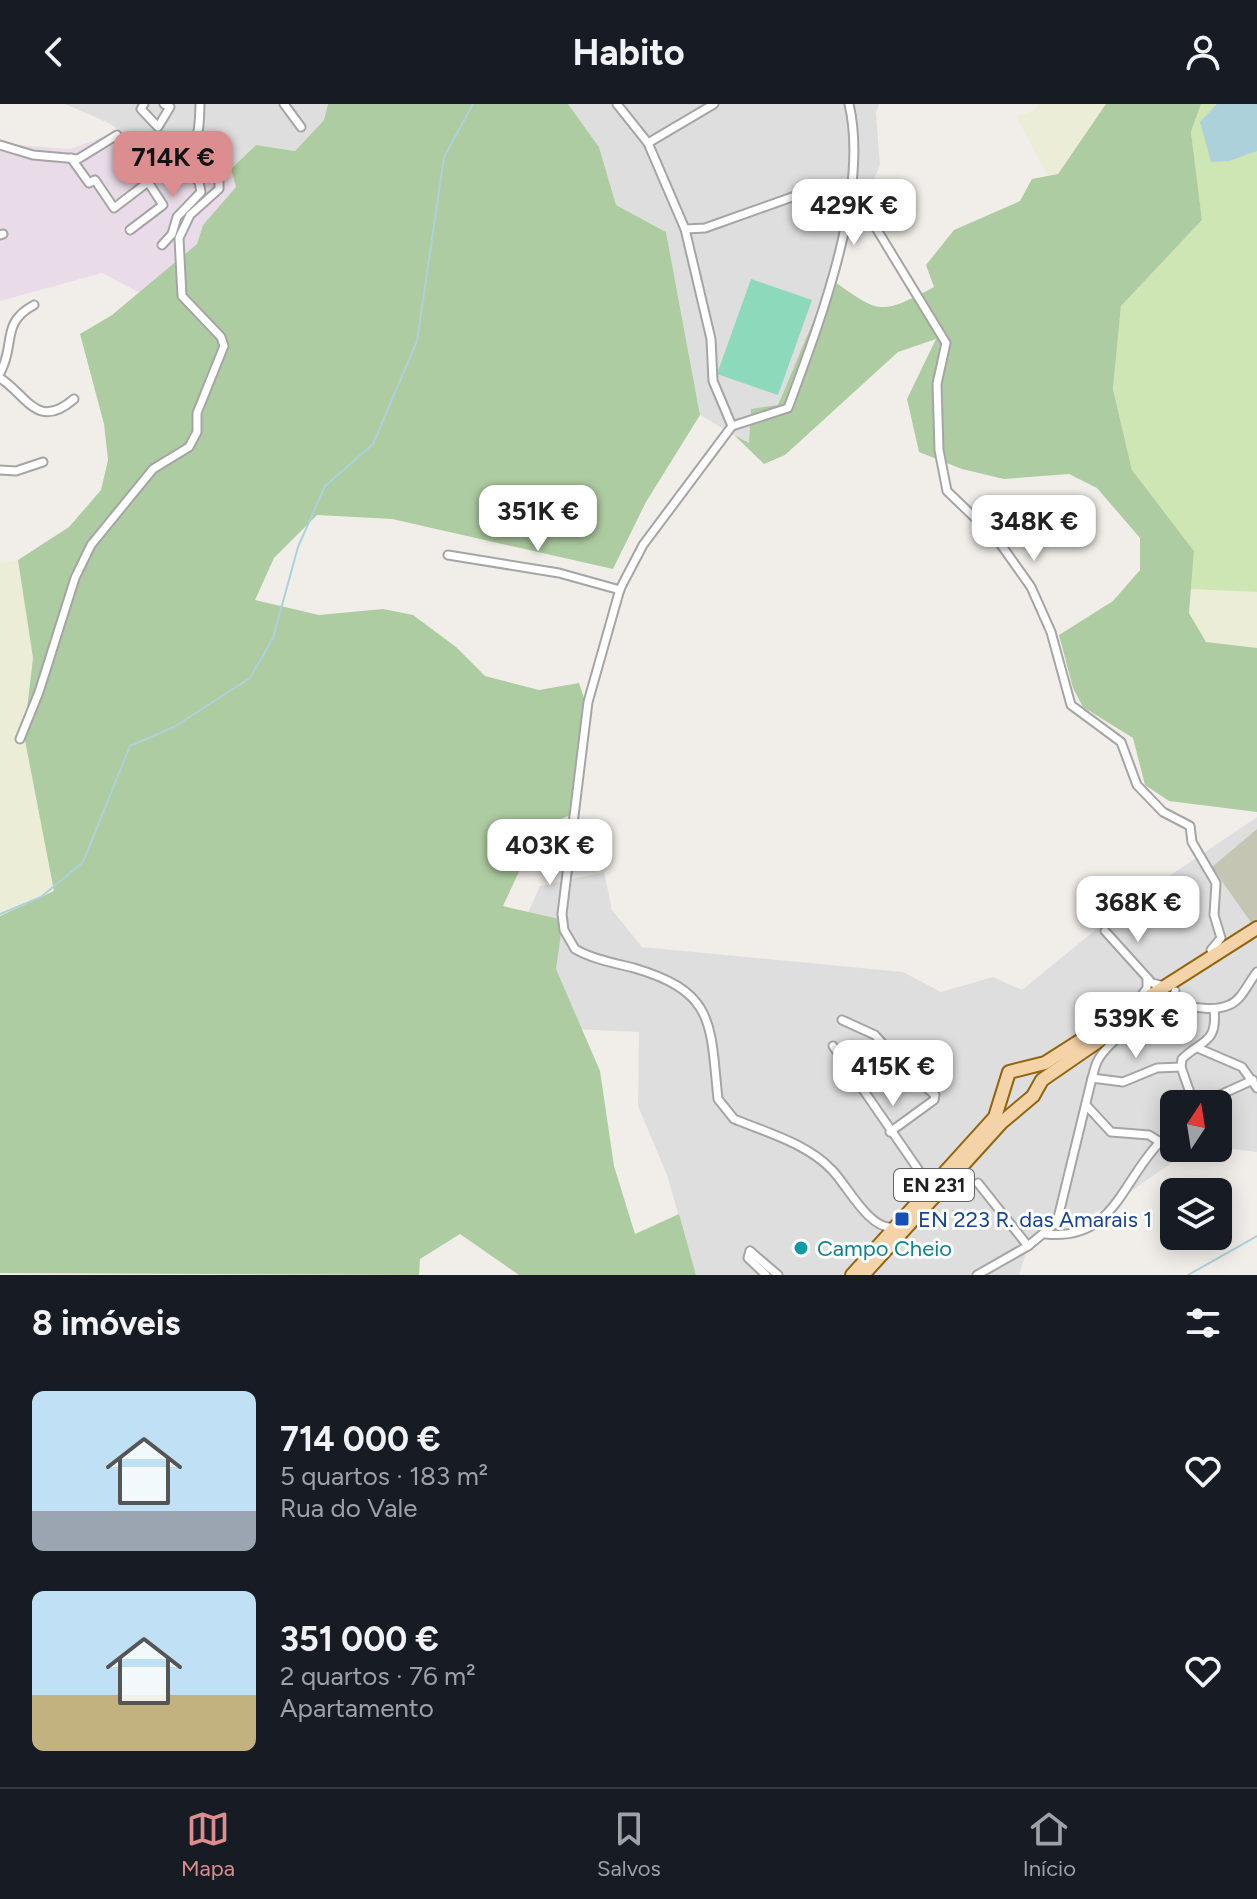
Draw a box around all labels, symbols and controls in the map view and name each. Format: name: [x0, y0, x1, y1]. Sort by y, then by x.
icon: back: [32, 30, 76, 74]
icon: person: [1181, 30, 1225, 74]
text: Habito: [572, 31, 685, 74]
pin: 714K €: [108, 131, 238, 199]
text: 714K €: [131, 141, 215, 173]
pin: 429K €: [789, 179, 919, 247]
text: 429K €: [810, 189, 898, 221]
pin: 351K €: [473, 485, 603, 553]
text: 351K €: [497, 495, 579, 527]
pin: 348K €: [969, 495, 1099, 563]
text: 348K €: [990, 505, 1078, 537]
pin: 403K €: [485, 819, 615, 887]
text: 403K €: [505, 829, 595, 861]
pin: 368K €: [1073, 876, 1203, 944]
text: 368K €: [1094, 886, 1182, 918]
pin: 539K €: [1071, 992, 1201, 1060]
text: 539K €: [1093, 1002, 1179, 1034]
pin: 415K €: [828, 1040, 958, 1108]
text: 415K €: [851, 1050, 935, 1082]
north arrow: [1160, 1090, 1232, 1162]
map controls: [1160, 1090, 1232, 1250]
road number: EN 231: [894, 1169, 974, 1201]
button: layers: [1160, 1178, 1232, 1250]
place label: EN 223 R. das Amarais 1: [918, 1206, 1152, 1233]
marker: EN 223 R. das Amarais 1: [893, 1210, 911, 1228]
place label: Campo Cheio: [817, 1235, 952, 1262]
marker: Campo Cheio: [792, 1239, 810, 1257]
icon: filters: [1181, 1301, 1225, 1345]
text: 8 imóveis: [32, 1303, 180, 1344]
text: 714 000 €: [280, 1419, 441, 1460]
icon: home: [96, 1423, 192, 1519]
icon: heart: [1181, 1449, 1225, 1493]
text: 5 quartos · 183 m²: [280, 1460, 488, 1492]
text: Rua do Vale: [280, 1492, 417, 1524]
text: 351 000 €: [280, 1619, 439, 1660]
icon: home: [96, 1623, 192, 1719]
icon: heart: [1181, 1649, 1225, 1693]
text: 2 quartos · 76 m²: [280, 1660, 476, 1692]
text: Apartamento: [280, 1692, 434, 1724]
tab: Mapa: [181, 1807, 235, 1882]
tab: Salvos: [597, 1807, 661, 1882]
tab: Início: [1023, 1807, 1076, 1882]

